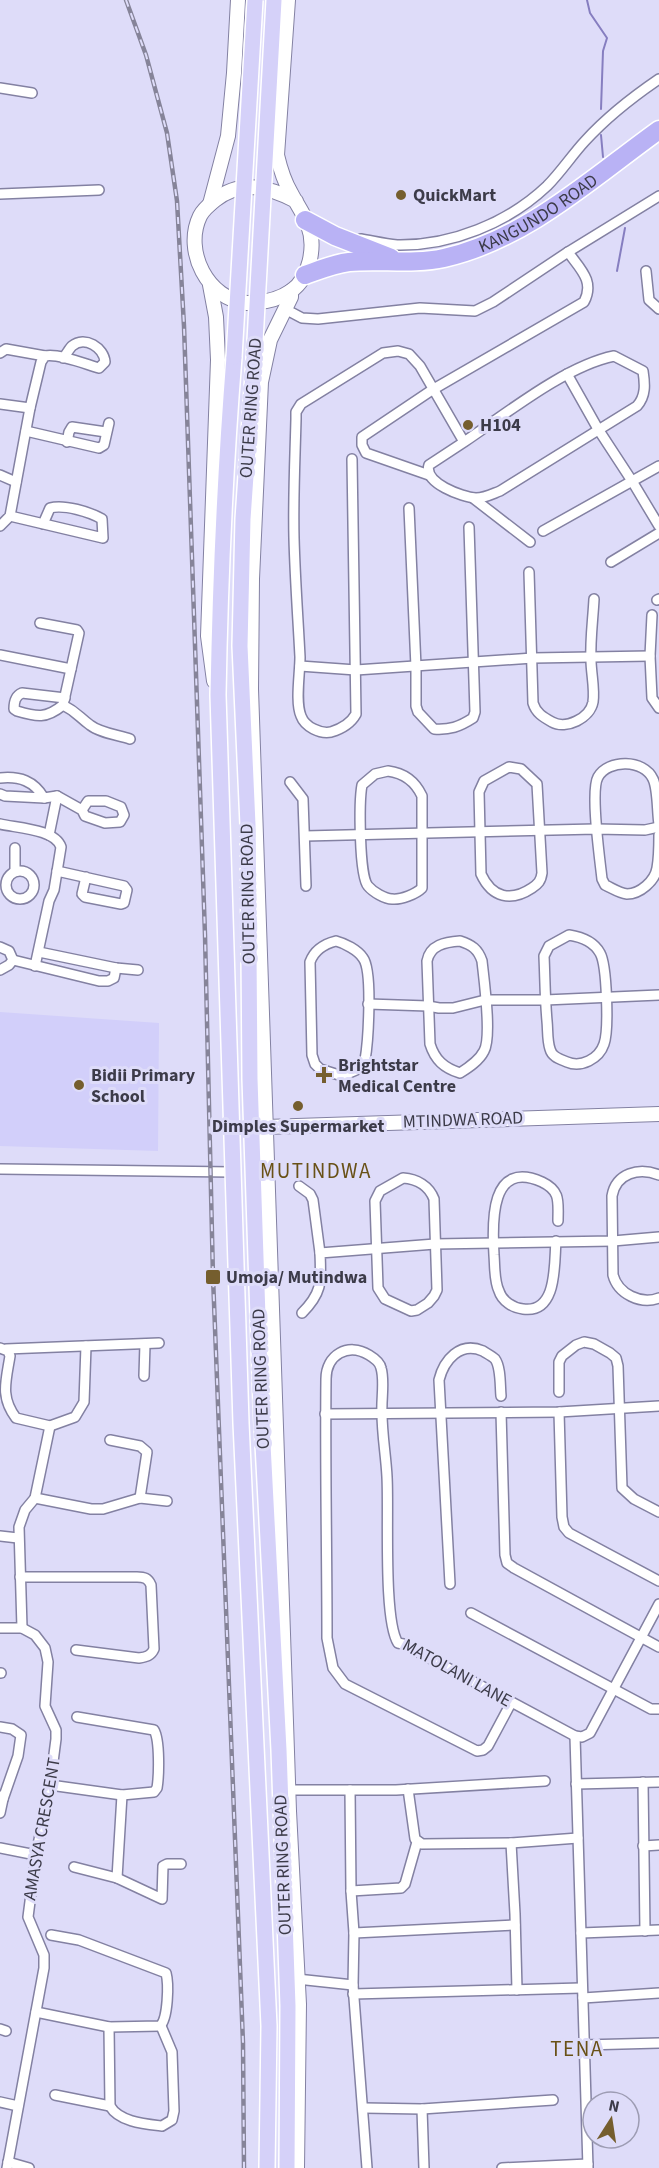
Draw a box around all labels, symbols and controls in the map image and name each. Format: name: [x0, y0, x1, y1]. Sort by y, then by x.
street label: KANGUNDO ROAD: [475, 168, 603, 259]
place label: QuickMart: [413, 183, 496, 208]
marker: QuickMart: [394, 188, 408, 202]
street label: OUTER RING ROAD: [234, 337, 268, 479]
place label: H104: [480, 413, 521, 438]
marker: H104: [461, 418, 475, 432]
street label: OUTER RING ROAD: [234, 823, 262, 965]
place label: Brightstar Medical Centre: [338, 1053, 456, 1099]
place label: Bidii Primary School: [91, 1063, 196, 1109]
marker: Brightstar Medical Centre: [315, 1066, 333, 1084]
marker: Bidii Primary School: [72, 1078, 86, 1092]
marker: Dimples Supermarket: [291, 1099, 305, 1113]
street label: MTINDWA ROAD: [402, 1105, 524, 1135]
place label: Dimples Supermarket: [212, 1114, 384, 1139]
district label: MUTINDWA: [260, 1156, 372, 1186]
place label: Umoja/ Mutindwa: [226, 1265, 367, 1290]
marker: Umoja/ Mutindwa: [204, 1268, 222, 1286]
street label: OUTER RING ROAD: [246, 1308, 276, 1450]
street label: MATOLANI LANE: [398, 1633, 516, 1713]
street label: AMASYA CRESCENT: [17, 1755, 67, 1902]
street label: OUTER RING ROAD: [268, 1794, 298, 1936]
district label: TENA: [550, 2034, 604, 2064]
north arrow: [581, 2090, 641, 2150]
text: N: [606, 2094, 621, 2118]

